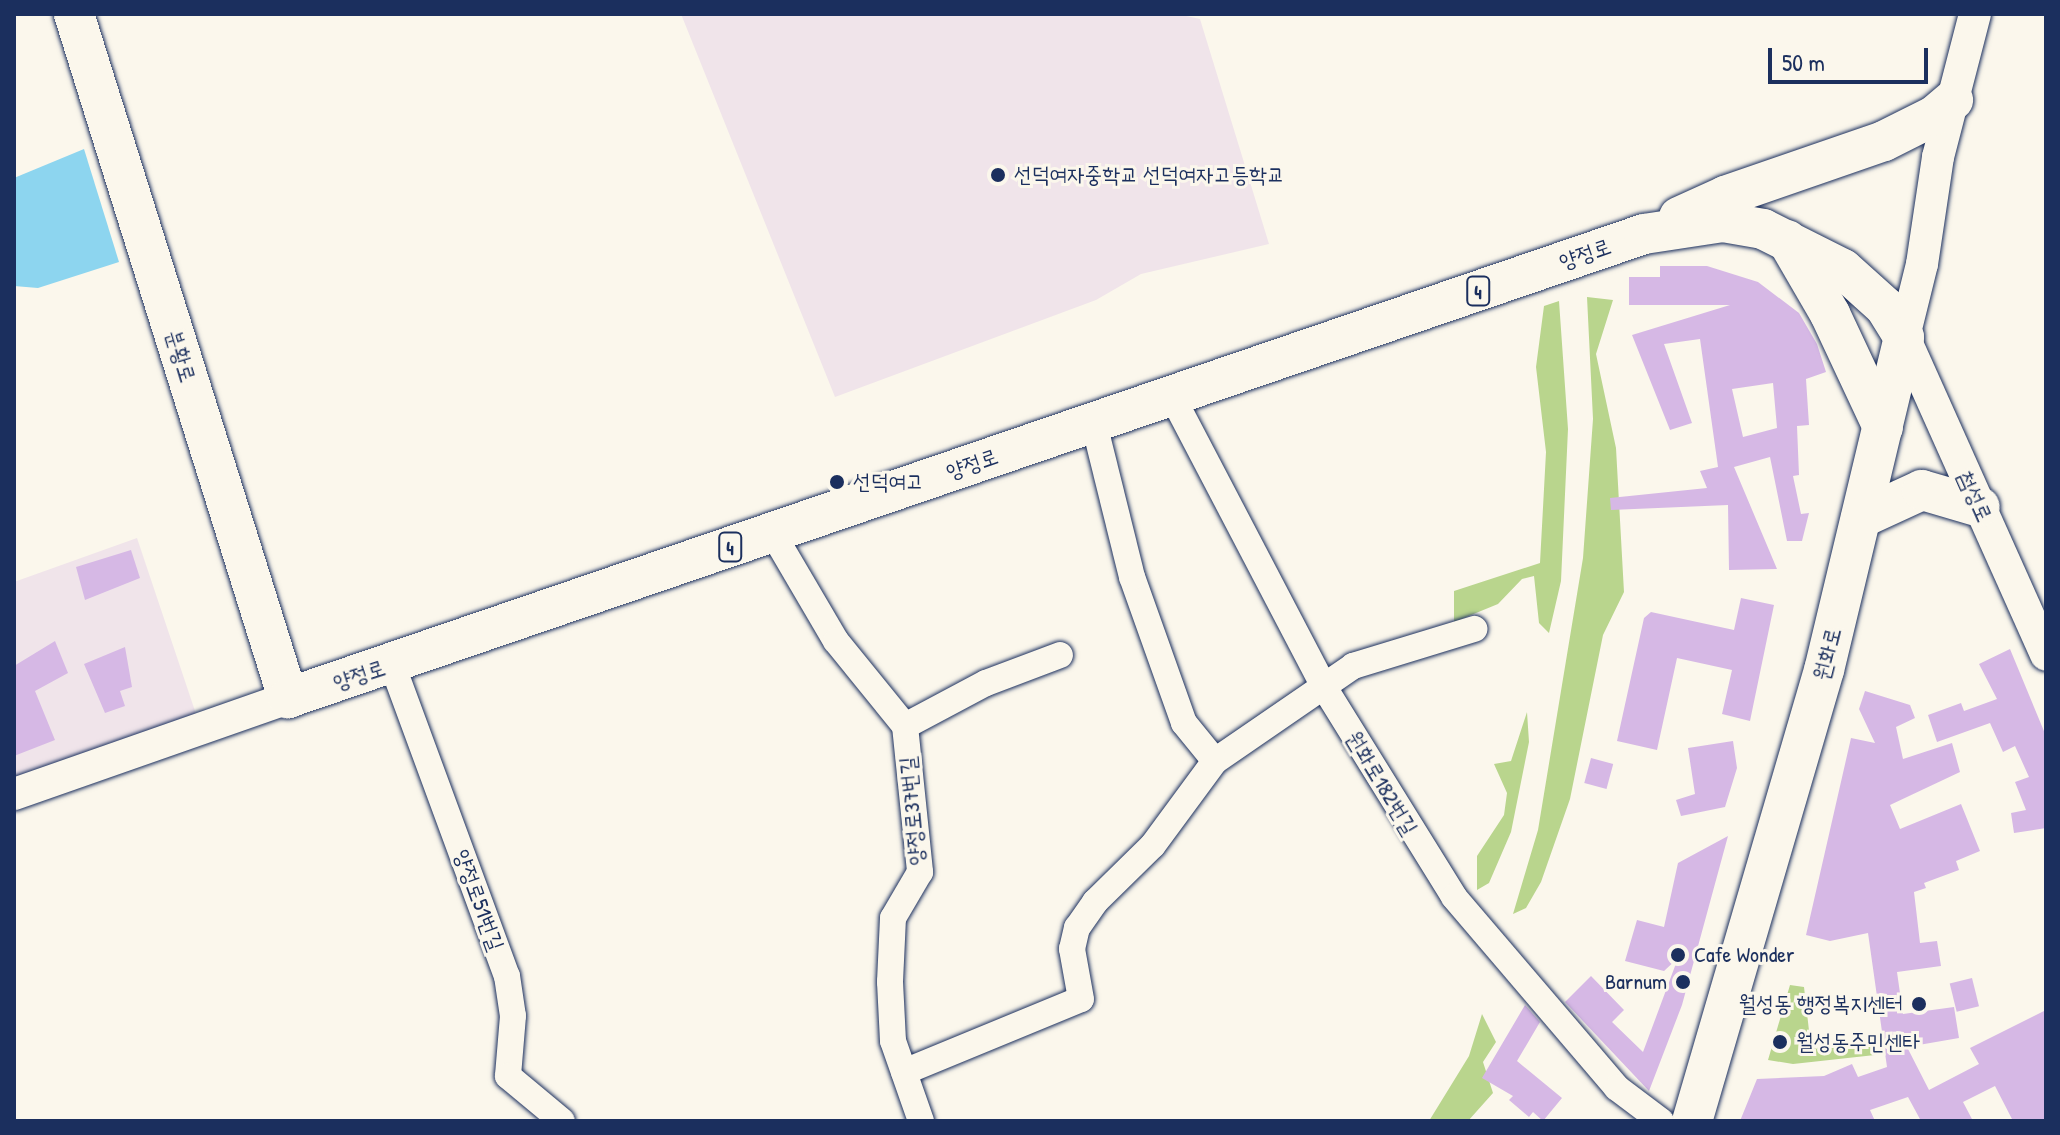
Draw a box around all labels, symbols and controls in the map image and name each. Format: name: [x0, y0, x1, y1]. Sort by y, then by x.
scale bar: [1772, 32, 1932, 82]
text: 50 m: [1782, 46, 1825, 78]
place label: 선덕여자중학교 선덕여자고등학교: [1014, 162, 1285, 188]
marker: 선덕여자중학교 선덕여자고등학교: [989, 166, 1007, 184]
street label: 양정로: [1556, 233, 1614, 275]
road number: 4: [1466, 275, 1490, 307]
street label: 분황로: [161, 327, 201, 385]
street label: 양정로: [943, 443, 1001, 485]
street label: 첨성로: [1952, 466, 1998, 526]
place label: 선덕여고: [853, 469, 924, 495]
marker: 선덕여고: [828, 473, 846, 491]
road number: 4: [718, 531, 742, 563]
street label: 원화로: [1808, 625, 1846, 683]
street label: 양정로: [330, 654, 388, 696]
street label: 원화로182번길: [1341, 726, 1423, 840]
street label: 양정로37번길: [894, 755, 930, 867]
street label: 양정로51번길: [449, 846, 509, 954]
place label: Cafe Wonder: [1694, 942, 1795, 968]
marker: Cafe Wonder: [1669, 946, 1687, 964]
place label: Barnum: [1605, 969, 1667, 995]
marker: Barnum: [1674, 973, 1692, 991]
place label: 월성동 행정복지센터: [1739, 991, 1903, 1017]
marker: 월성동 행정복지센터: [1910, 995, 1928, 1013]
place label: 월성동주민센타: [1796, 1029, 1920, 1055]
marker: 월성동주민센타: [1771, 1033, 1789, 1051]

